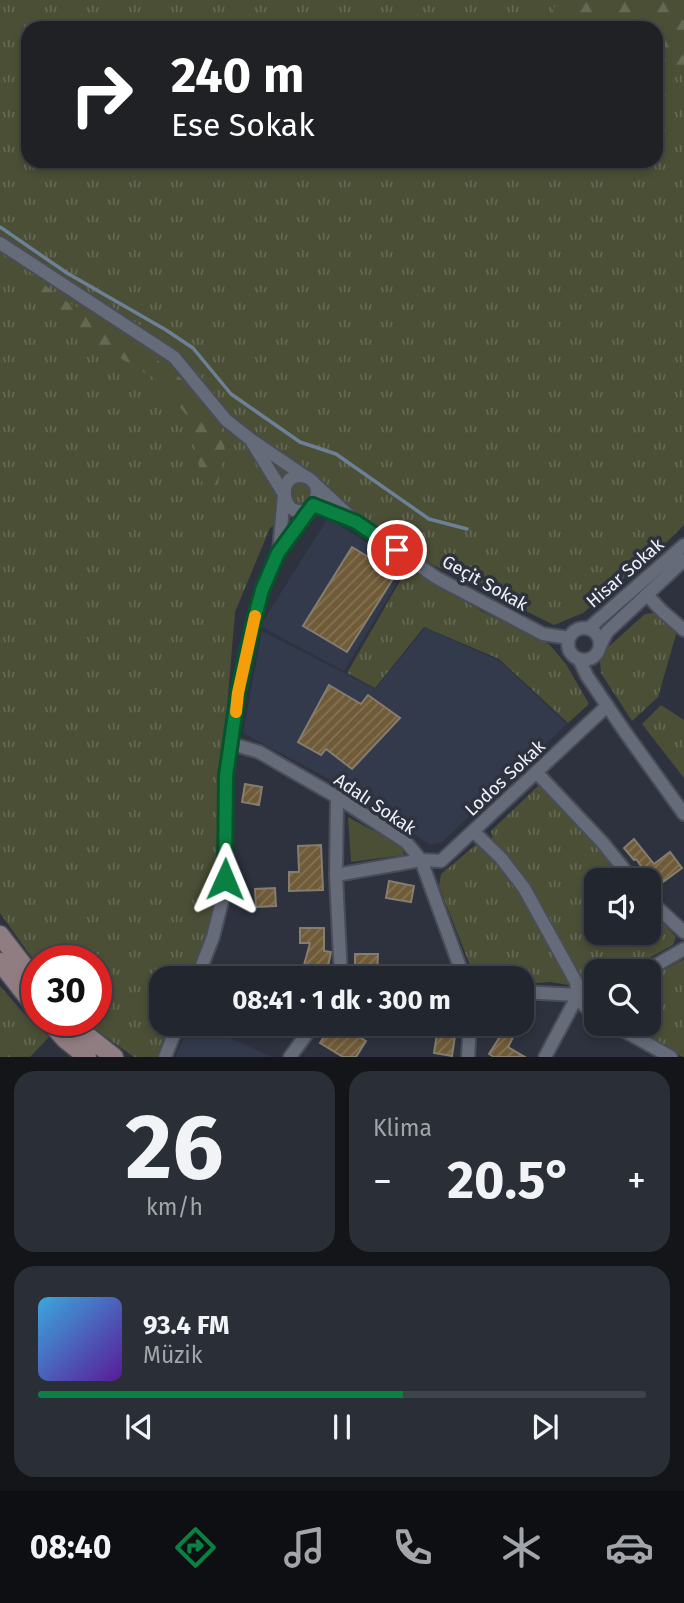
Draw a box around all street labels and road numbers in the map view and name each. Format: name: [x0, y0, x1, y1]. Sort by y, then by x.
street label: Hisar Sokak: [582, 533, 669, 613]
street label: Geçit Sokak: [438, 550, 532, 616]
street label: Lodos Sokak: [460, 735, 550, 821]
street label: Adalı Sokak: [330, 769, 421, 840]

